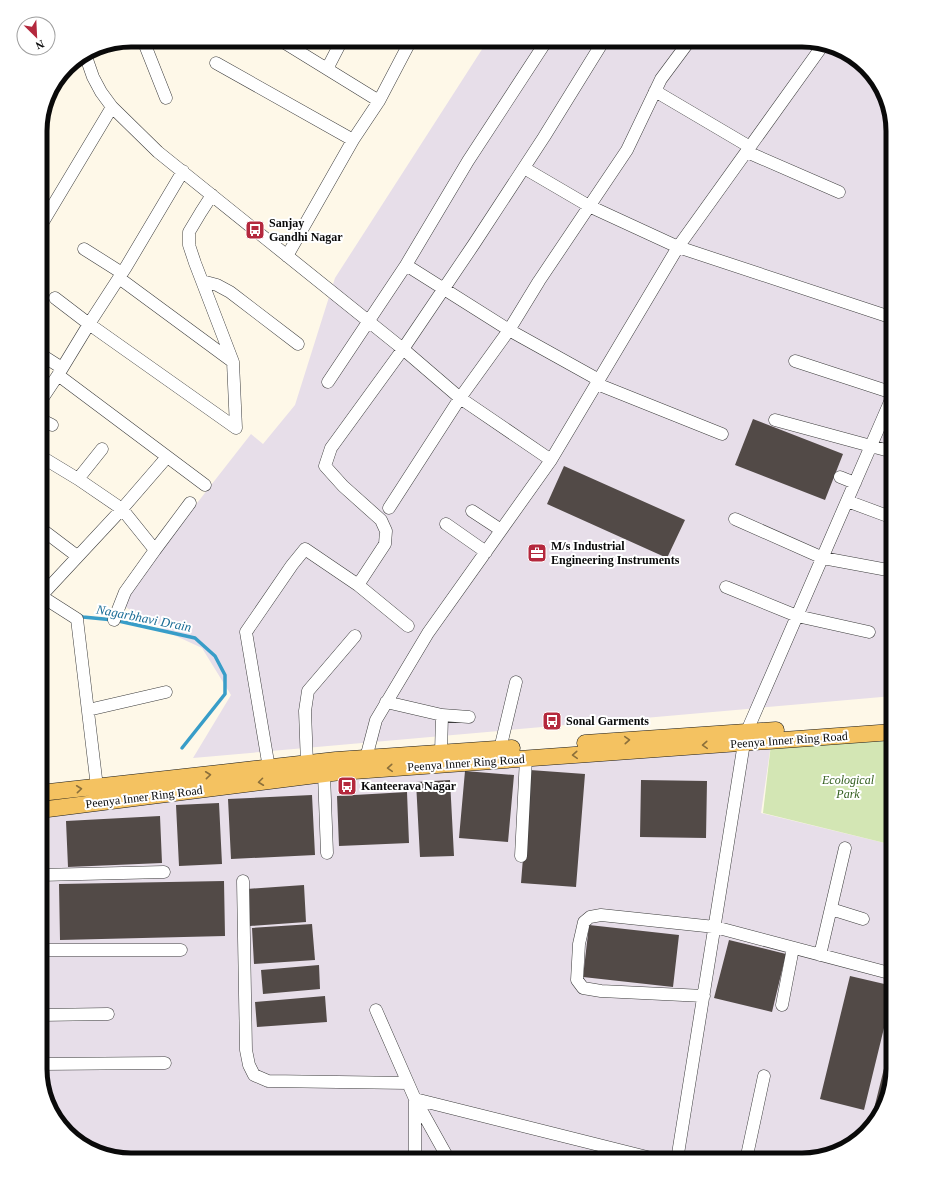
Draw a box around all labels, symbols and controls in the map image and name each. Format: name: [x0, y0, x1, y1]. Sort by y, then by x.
north arrow: [16, 16, 56, 56]
text: N: [34, 38, 46, 52]
place label: Sanjay Gandhi Nagar: [269, 216, 343, 244]
bus stop icon: Sanjay Gandhi Nagar: [244, 219, 266, 241]
place label: M/s Industrial Engineering Instruments: [551, 539, 680, 567]
office icon: M/s Industrial Engineering Instruments: [526, 542, 548, 564]
water label: Nagarbhavi Drain: [94, 601, 193, 635]
bus stop icon: Sonal Garments: [541, 710, 563, 732]
place label: Sonal Garments: [566, 714, 649, 728]
street label: Peenya Inner Ring Road: [730, 729, 848, 751]
one-way arrow: [624, 735, 630, 744]
one-way arrow: [702, 741, 708, 750]
one-way arrow: [572, 750, 578, 759]
street label: Peenya Inner Ring Road: [407, 752, 525, 774]
one-way arrow: [387, 764, 393, 773]
one-way arrow: [205, 770, 211, 779]
park label: Ecological Park: [821, 773, 875, 801]
bus stop icon: Kanteerava Nagar: [336, 775, 358, 797]
one-way arrow: [258, 777, 264, 786]
place label: Kanteerava Nagar: [361, 779, 457, 793]
street label: Peenya Inner Ring Road: [85, 783, 203, 811]
one-way arrow: [76, 784, 82, 793]

